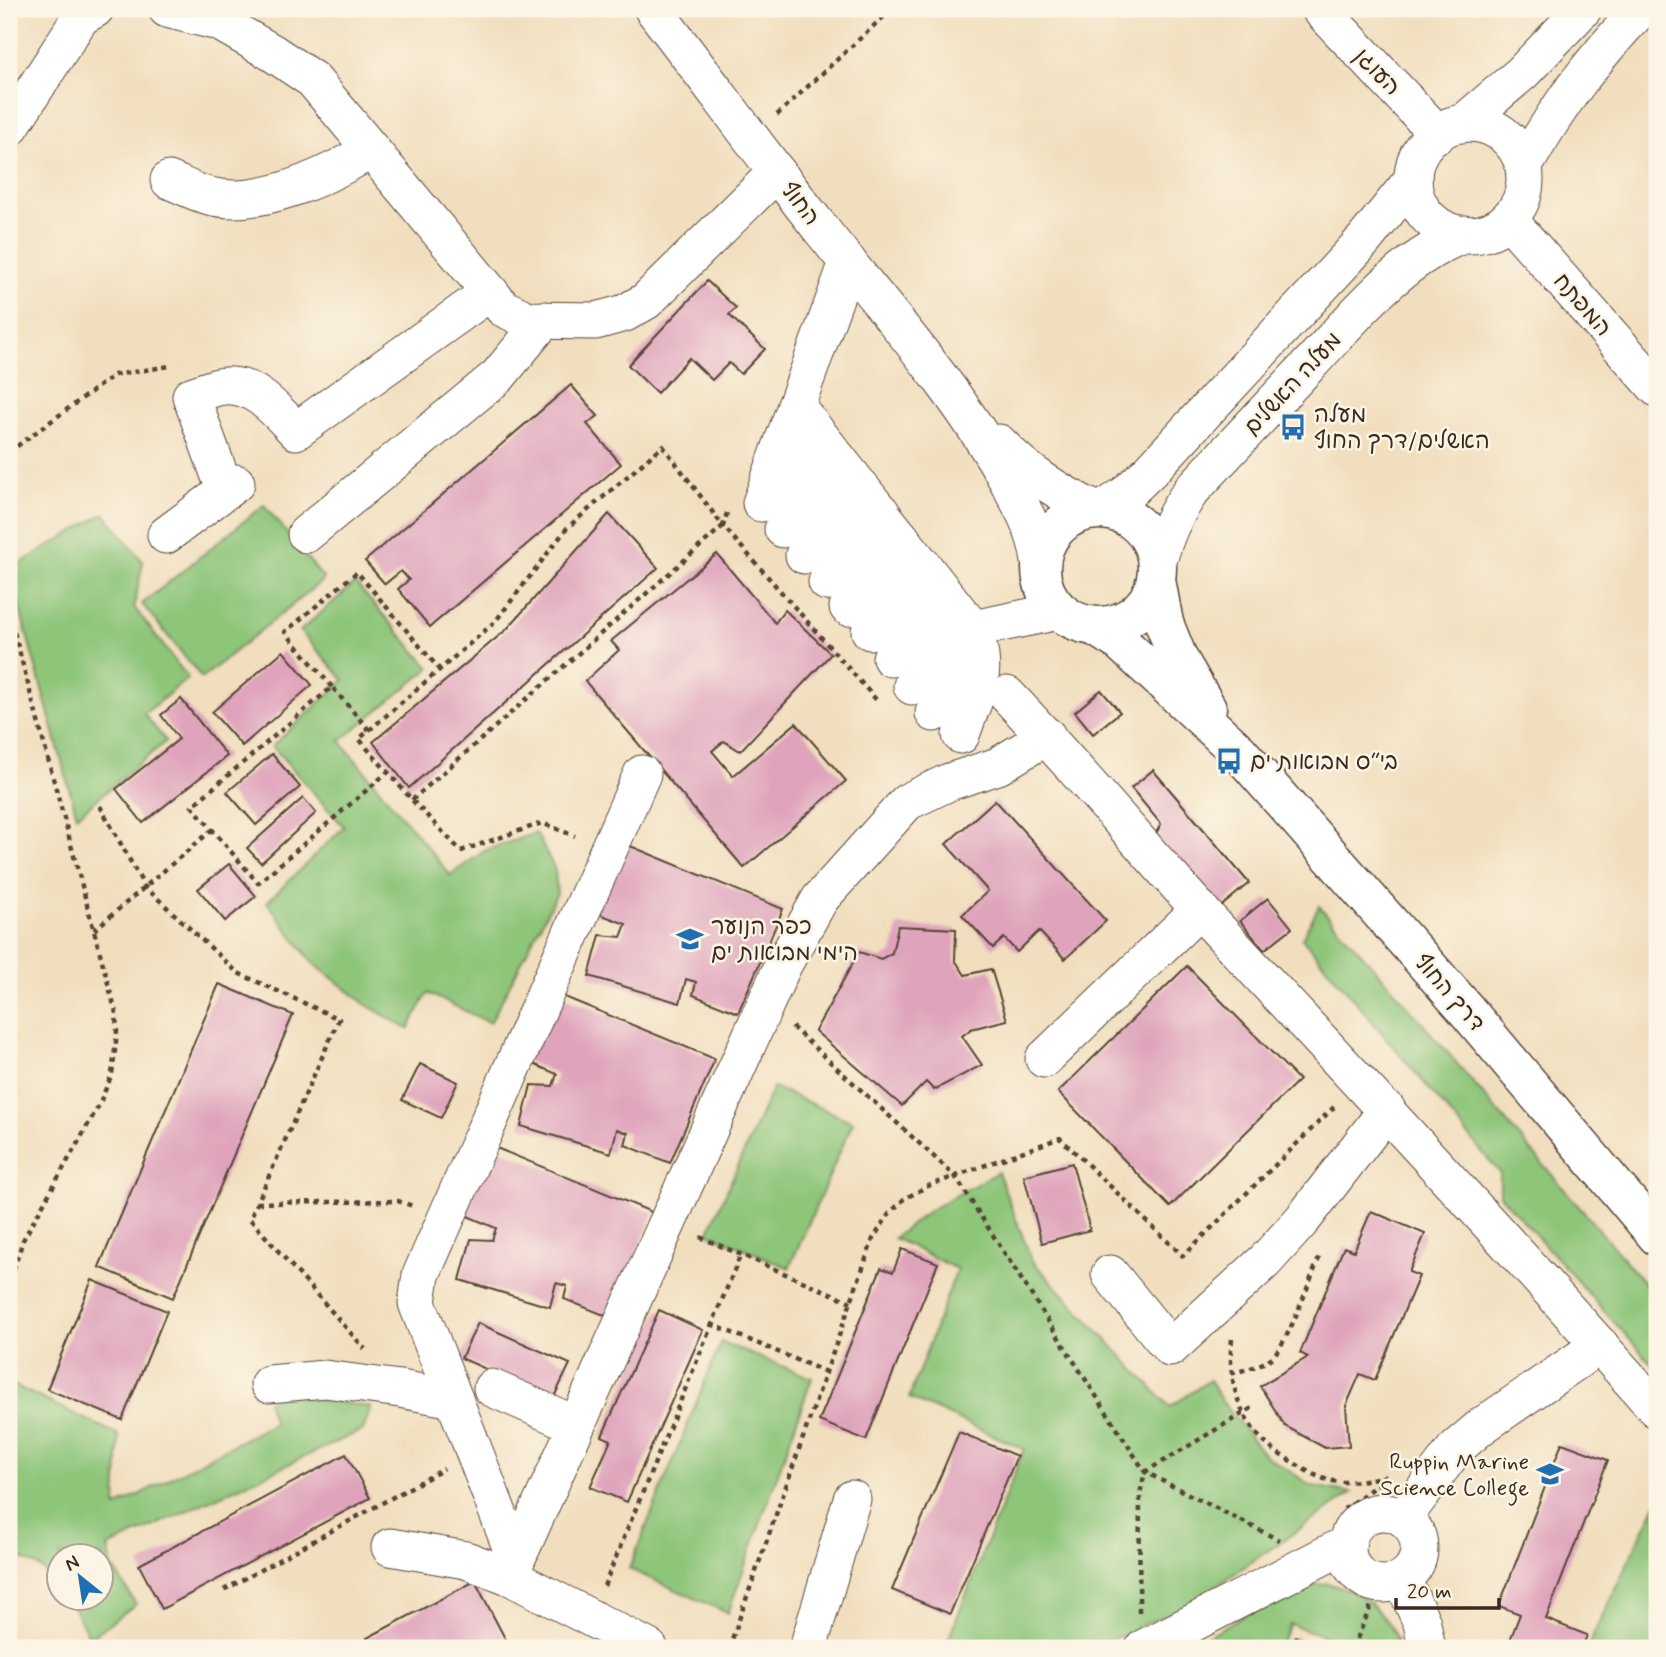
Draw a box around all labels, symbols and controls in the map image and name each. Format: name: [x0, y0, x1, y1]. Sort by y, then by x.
street label: העוגן: [1347, 42, 1407, 103]
street label: החוף: [773, 176, 826, 232]
street label: המפתח: [1546, 267, 1617, 343]
street label: מעלה האשלים: [1238, 326, 1349, 442]
place label: מעלה האשלים/דרך החוף: [1314, 401, 1490, 457]
bus stop icon: מעלה האשלים/דרך החוף: [1278, 412, 1308, 442]
bus stop icon: בי״ס מבואות ים: [1214, 746, 1244, 776]
place label: בי״ס מבואות ים: [1250, 748, 1398, 778]
place label: כפר הנוער הימי מבואות ים: [711, 913, 858, 969]
school or university icon: כפר הנוער הימי מבואות ים: [675, 924, 705, 954]
street label: דרך החוף: [1406, 948, 1491, 1038]
place label: Ruppin Marine Science College: [1380, 1448, 1529, 1506]
school or university icon: Ruppin Marine Science College: [1535, 1459, 1565, 1489]
north arrow: [46, 1542, 116, 1612]
text: N: [61, 1550, 84, 1578]
scale bar: [1396, 1566, 1500, 1610]
text: 20 m: [1407, 1578, 1452, 1606]

